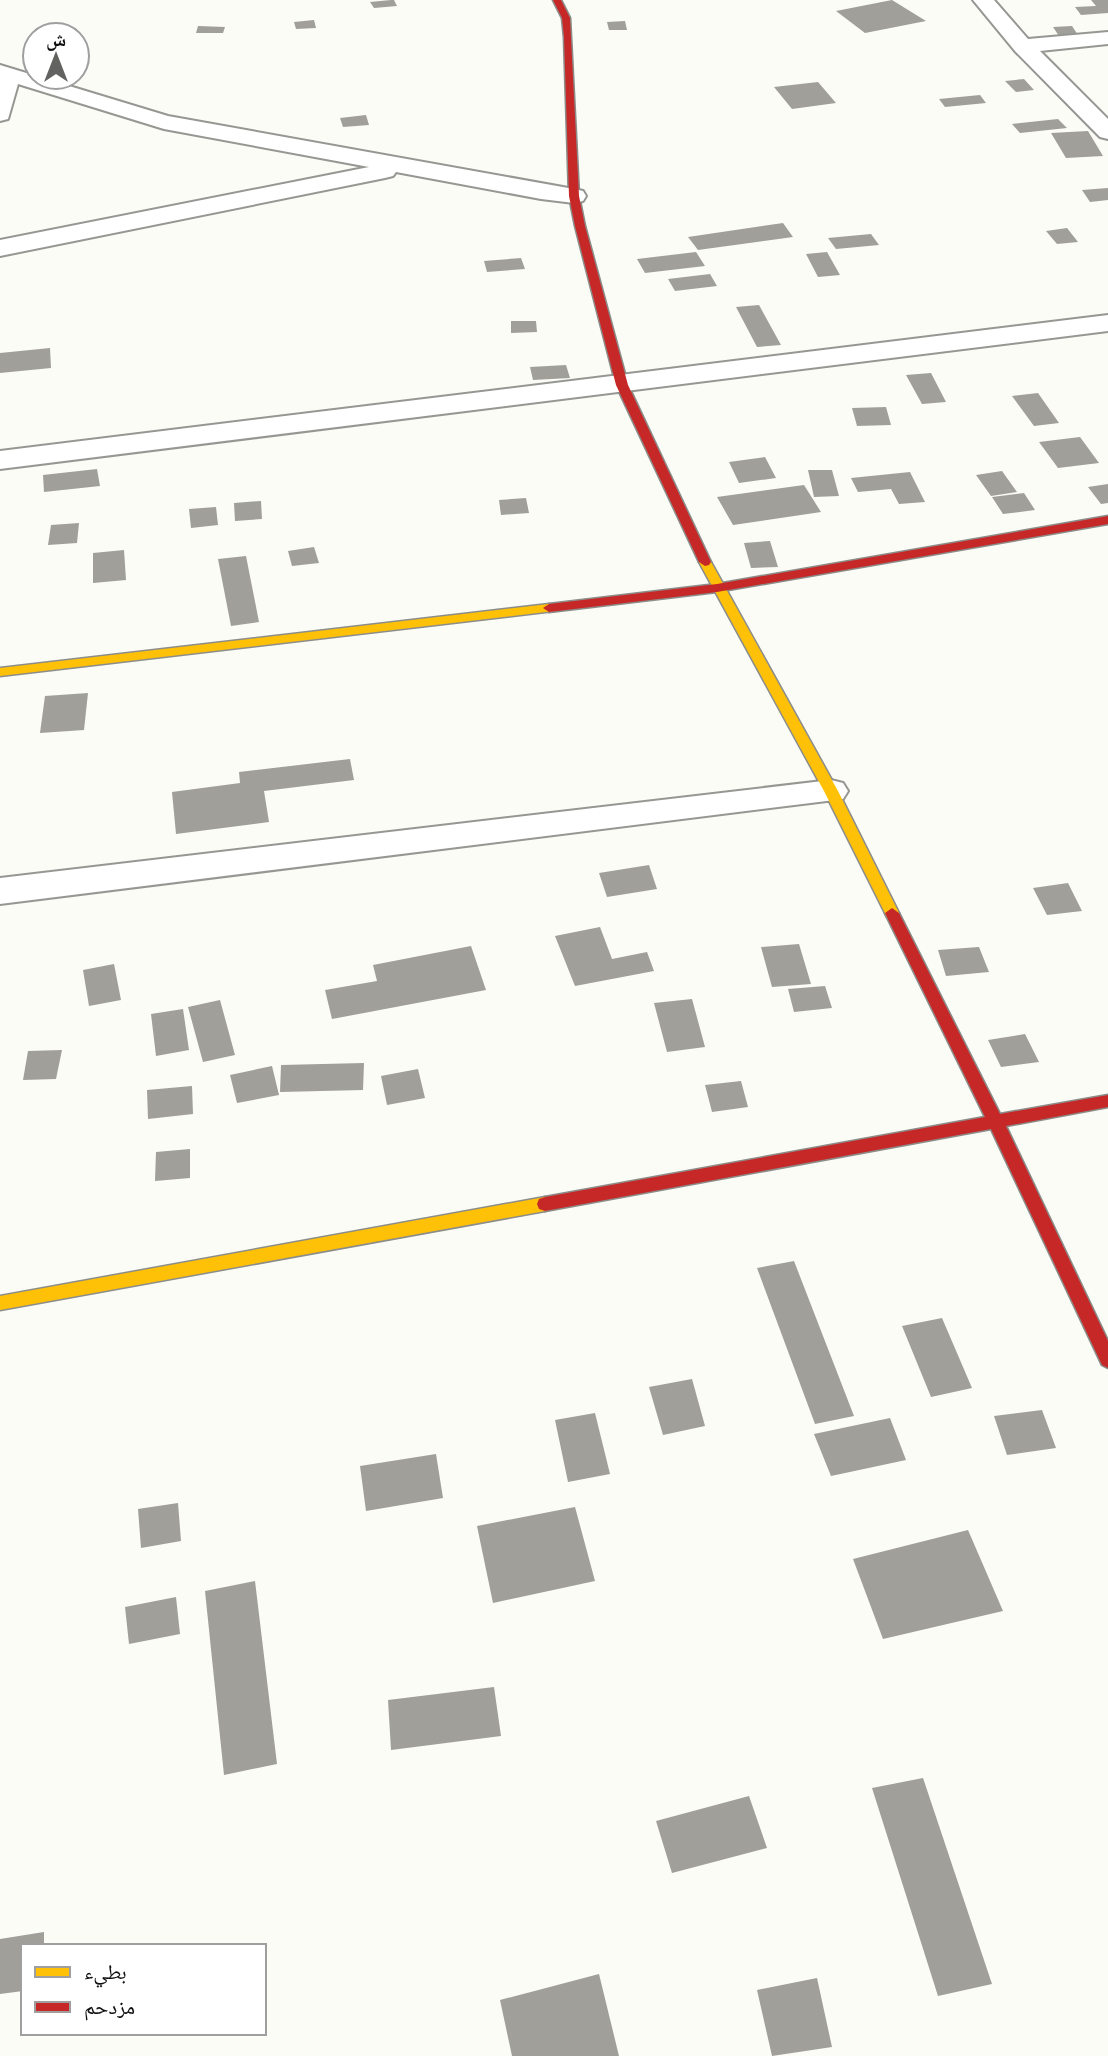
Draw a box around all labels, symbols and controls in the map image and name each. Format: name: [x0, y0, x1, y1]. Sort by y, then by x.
north arrow: [21, 21, 91, 91]
text: ش: [46, 26, 66, 52]
legend: [21, 1944, 266, 2035]
text: بطيء: [84, 1957, 127, 1988]
text: مزدحم: [84, 1992, 135, 2021]

